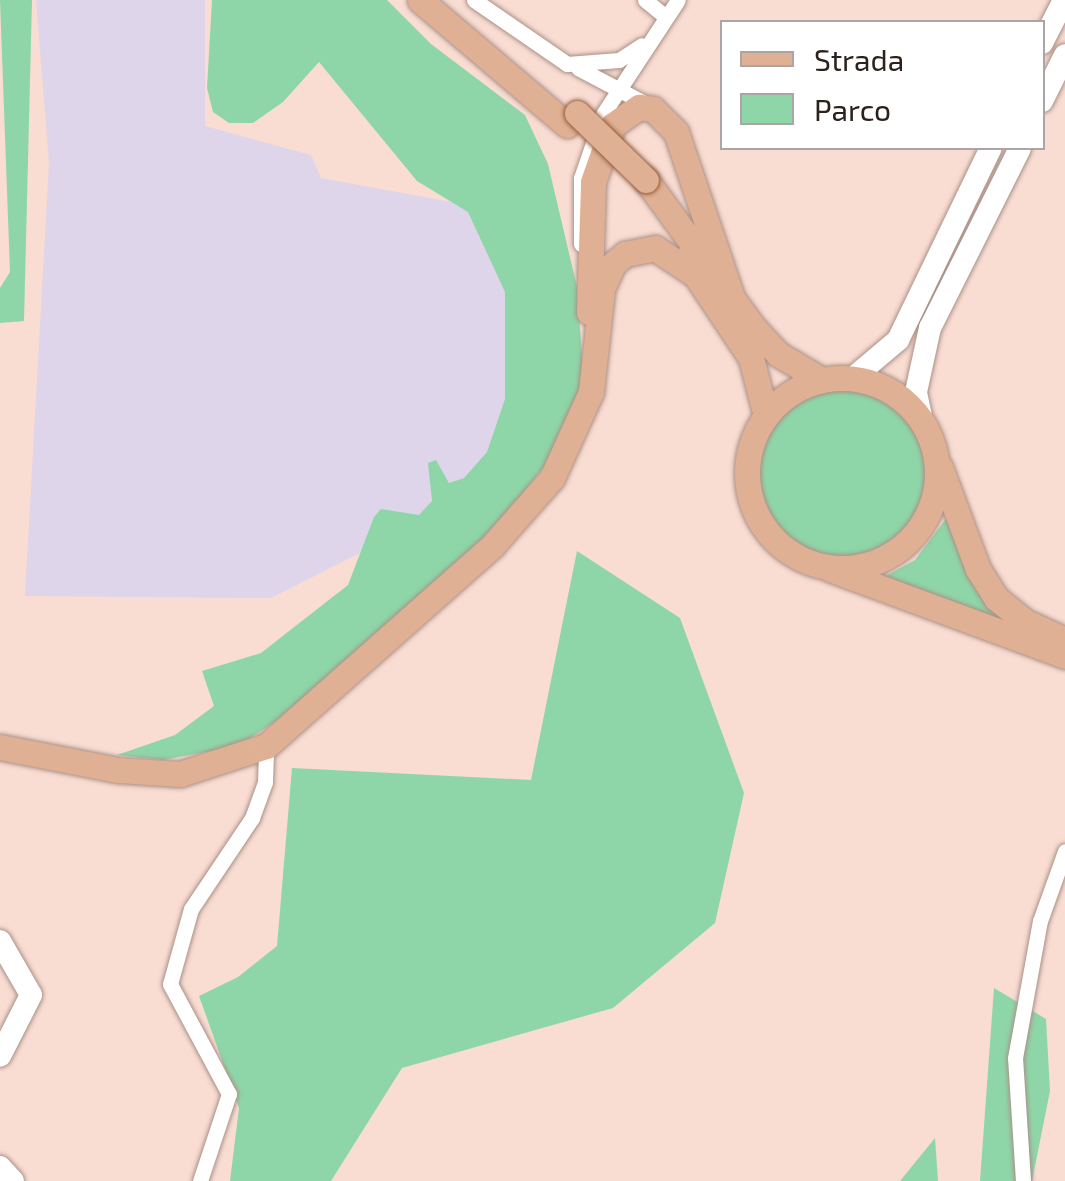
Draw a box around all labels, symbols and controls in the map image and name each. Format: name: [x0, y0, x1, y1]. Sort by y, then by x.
legend: [720, 20, 1045, 150]
text: Strada: [814, 41, 904, 77]
text: Parco: [814, 91, 891, 127]

